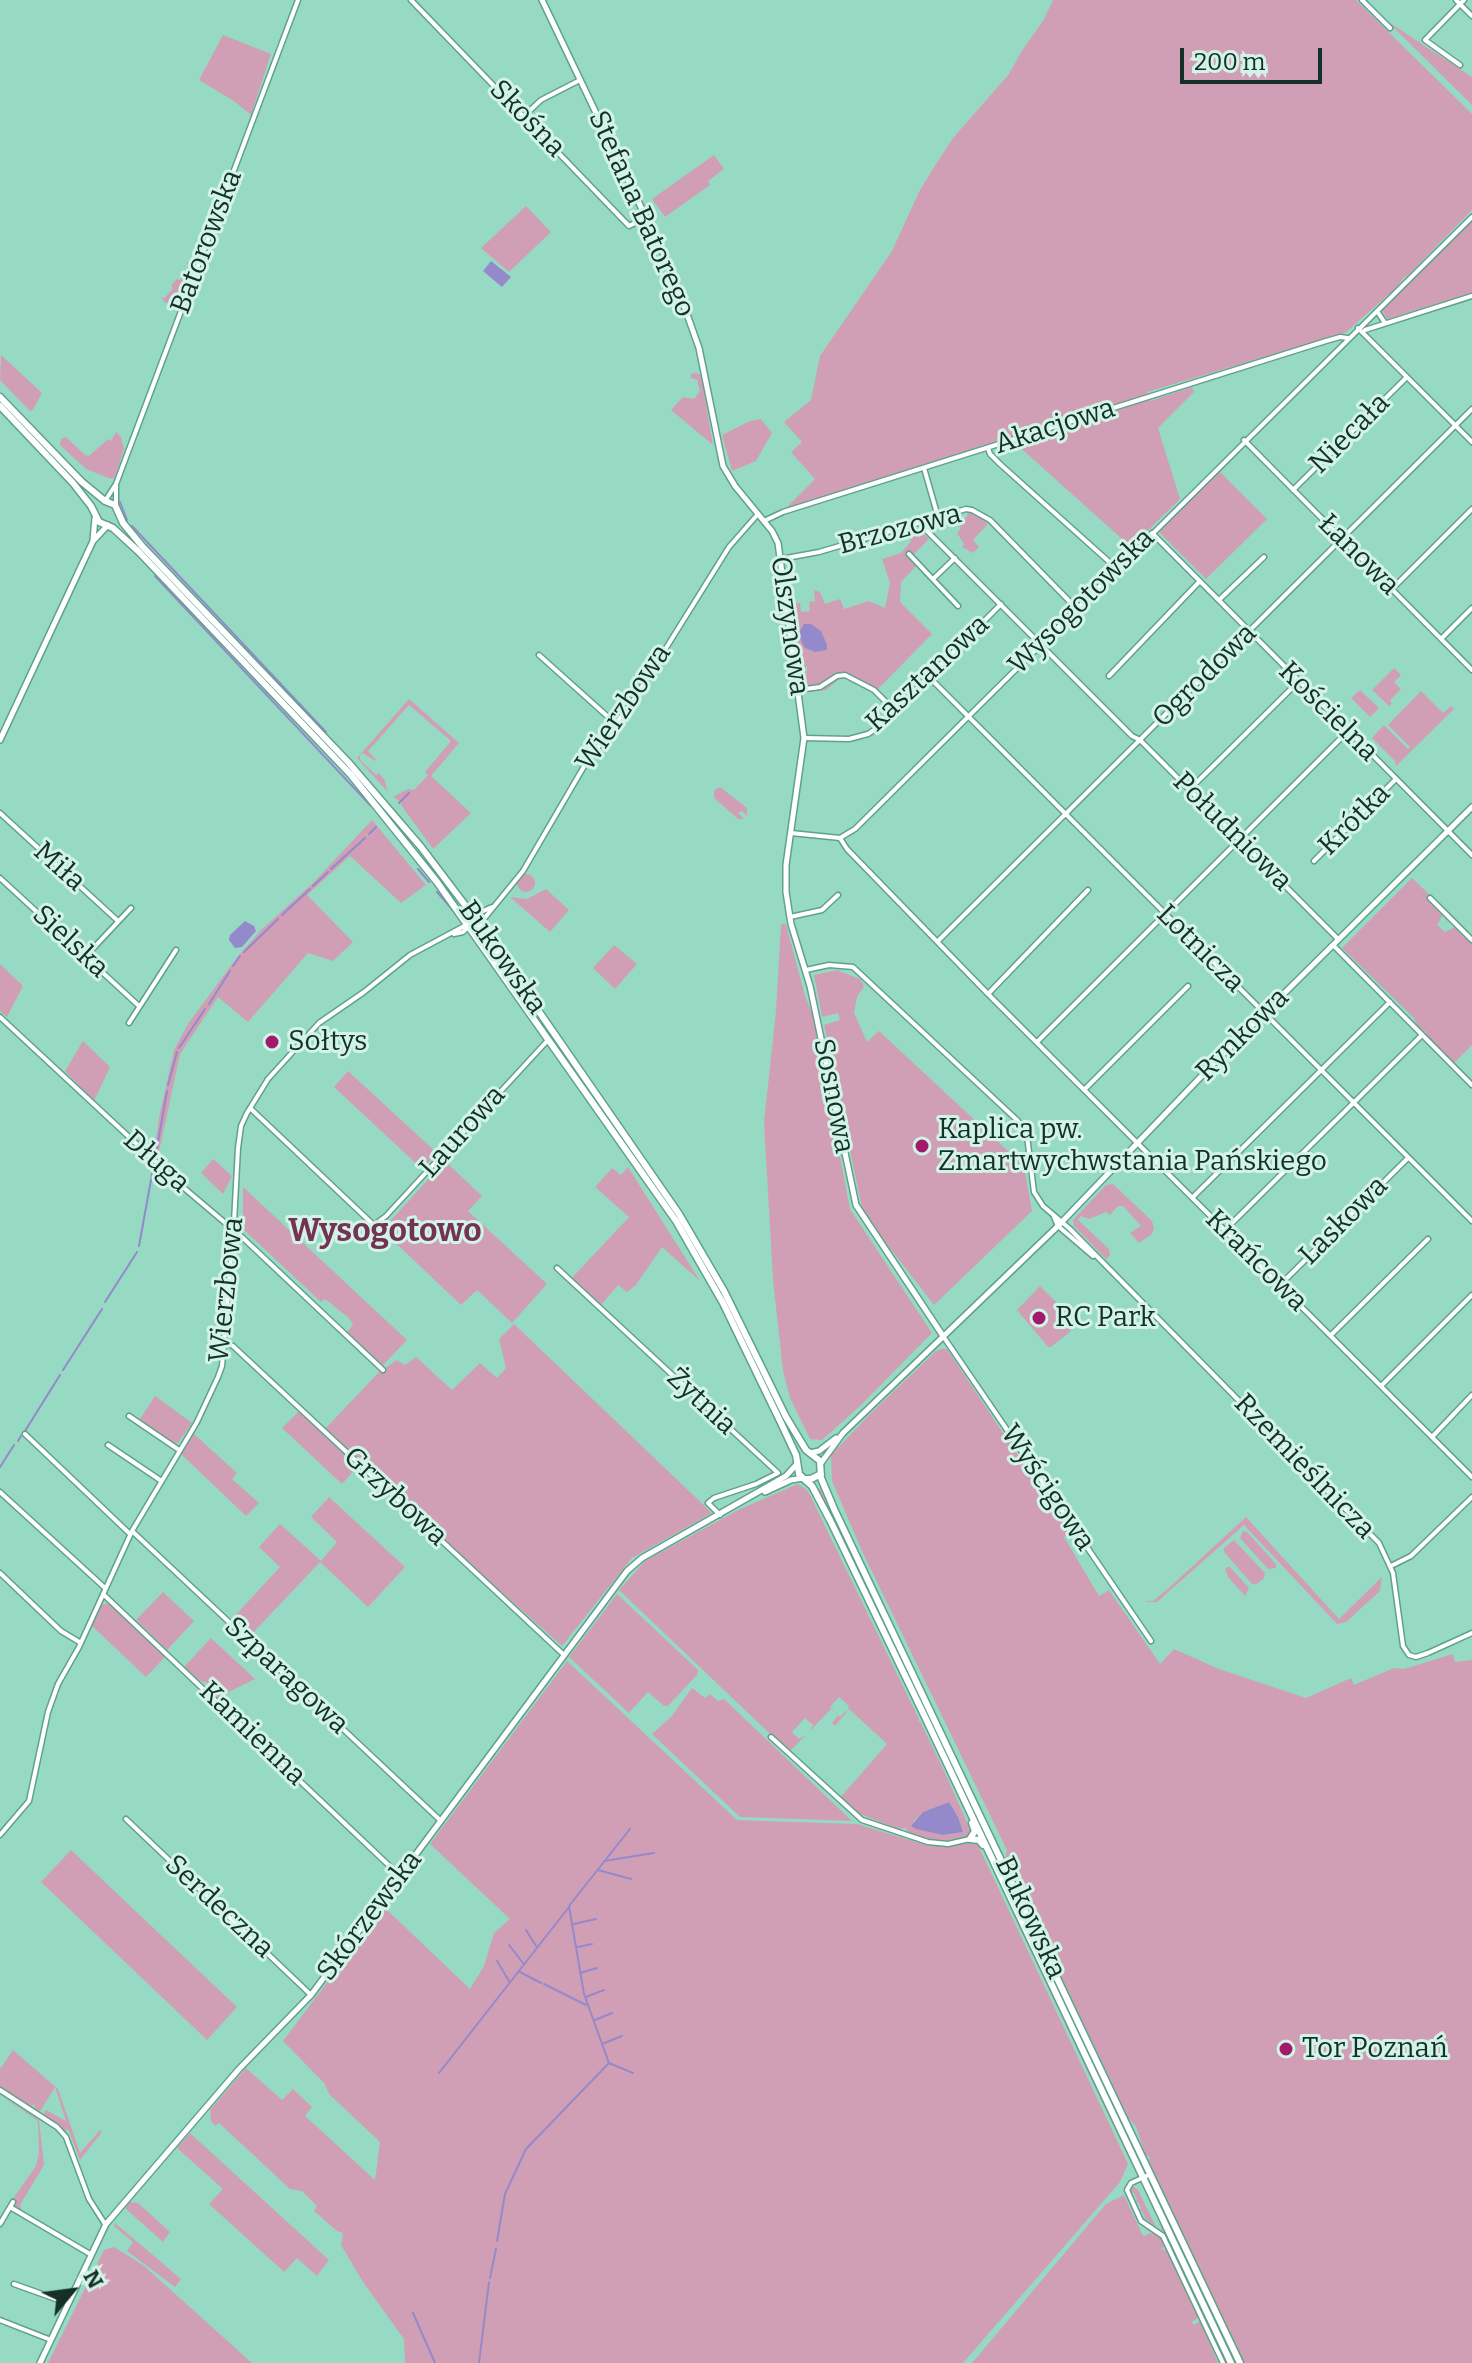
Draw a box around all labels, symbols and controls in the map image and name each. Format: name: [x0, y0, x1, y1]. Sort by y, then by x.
scale bar: [1184, 32, 1326, 82]
text: 200 m: [1194, 48, 1266, 76]
street label: Skośna: [482, 73, 572, 165]
street label: Stefana Batorego: [581, 106, 701, 322]
street label: Batorowska: [164, 165, 250, 319]
street label: Niecała: [1303, 387, 1397, 481]
street label: Akacjowa: [991, 392, 1119, 462]
street label: Brzozowa: [835, 498, 965, 562]
street label: Łanowa: [1310, 507, 1406, 603]
street label: Wysogotowska: [1002, 522, 1162, 682]
street label: Olszynowa: [763, 554, 815, 698]
street label: Kasztanowa: [859, 608, 997, 740]
street label: Ogrodowa: [1146, 617, 1264, 735]
street label: Wierzbowa: [569, 638, 679, 778]
street label: Kościelna: [1271, 655, 1385, 769]
street label: Południowa: [1166, 766, 1298, 898]
street label: Krótka: [1312, 777, 1398, 863]
street label: Miła: [26, 835, 92, 899]
street label: Bukowska: [451, 895, 553, 1021]
street label: Lotnicza: [1149, 898, 1251, 1000]
street label: Sielska: [25, 899, 115, 985]
street label: Rynkowa: [1190, 982, 1296, 1088]
place label: Sołtys: [288, 1025, 367, 1059]
marker: Sołtys: [263, 1033, 281, 1051]
street label: Sosnowa: [805, 1036, 861, 1156]
street label: Laurowa: [413, 1079, 513, 1185]
place label: Kaplica pw. Zmartwychwstania Pańskiego: [938, 1113, 1327, 1179]
street label: Długa: [116, 1124, 196, 1200]
marker: Kaplica pw. Zmartwychwstania Pańskiego: [913, 1137, 931, 1155]
street label: Laskowa: [1293, 1170, 1395, 1272]
street label: Krańcowa: [1198, 1203, 1314, 1319]
district label: Wysogotowo: [288, 1213, 482, 1251]
street label: Wierzbowa: [203, 1216, 251, 1364]
place label: RC Park: [1055, 1301, 1156, 1335]
marker: RC Park: [1030, 1309, 1048, 1327]
street label: Żytnia: [659, 1362, 743, 1442]
street label: Rzemieślnicza: [1226, 1388, 1382, 1546]
street label: Wyścigowa: [992, 1418, 1102, 1558]
street label: Grzybowa: [336, 1441, 454, 1553]
street label: Szparagowa: [217, 1610, 355, 1742]
street label: Kamienna: [192, 1675, 312, 1793]
street label: Skórzewska: [310, 1844, 430, 1988]
street label: Serdeczna: [158, 1848, 280, 1966]
street label: Bukowska: [987, 1852, 1073, 1984]
place label: Tor Poznań: [1302, 2032, 1448, 2066]
marker: Tor Poznań: [1277, 2040, 1295, 2058]
north arrow: [32, 2251, 112, 2331]
text: N: [77, 2265, 109, 2293]

